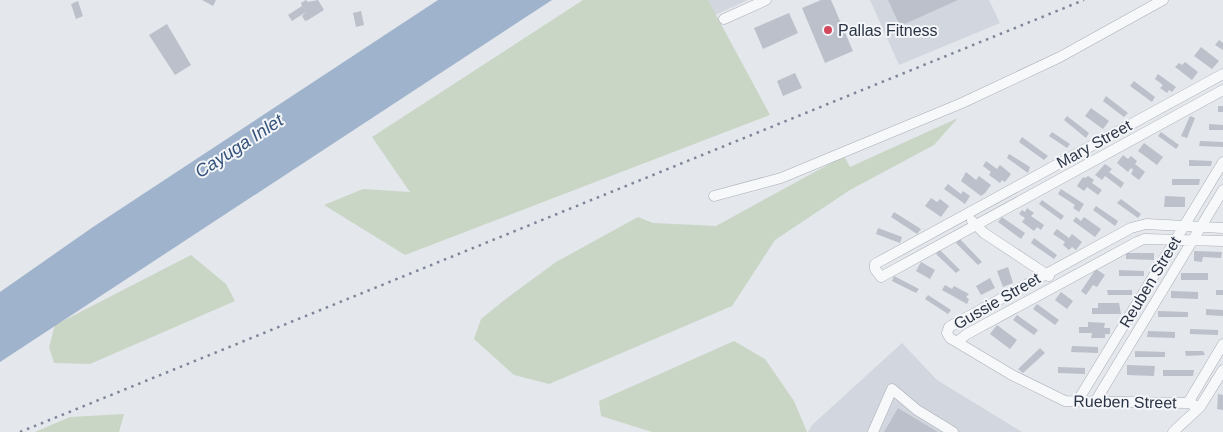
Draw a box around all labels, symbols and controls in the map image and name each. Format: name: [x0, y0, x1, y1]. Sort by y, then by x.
place label: Pallas Fitness: [838, 22, 938, 39]
marker: Pallas Fitness: [822, 24, 834, 36]
water label: Cayuga Inlet: [191, 110, 288, 182]
street label: Mary Street: [1054, 116, 1135, 171]
street label: Reuben Street: [1116, 233, 1184, 331]
street label: Gussie Street: [951, 269, 1044, 333]
street label: Rueben Street: [1073, 393, 1177, 411]

